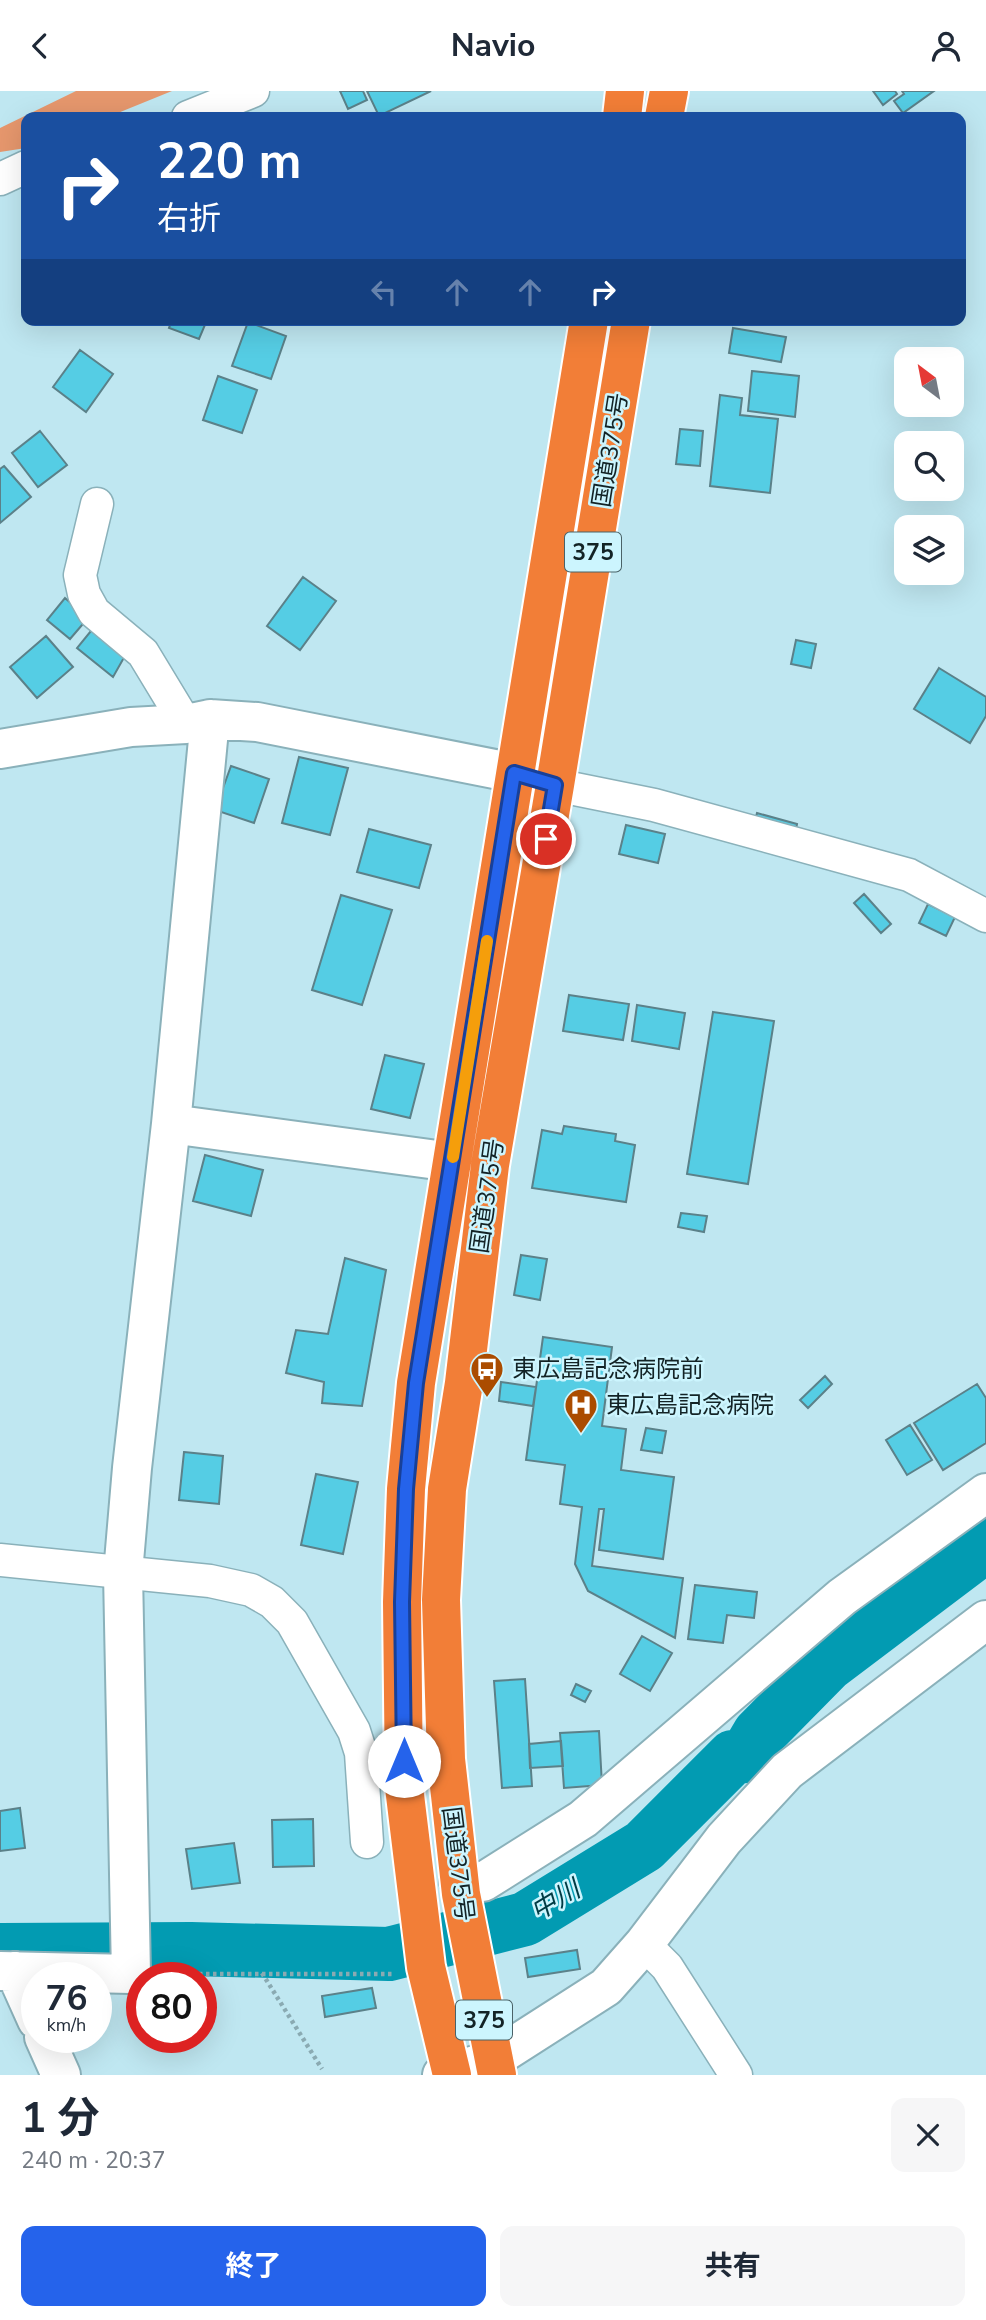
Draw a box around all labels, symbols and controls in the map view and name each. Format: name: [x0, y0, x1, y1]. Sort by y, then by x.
text: Navio: [451, 24, 535, 67]
icon: back: [21, 27, 59, 65]
icon: person: [927, 27, 965, 65]
text: 220 m: [157, 128, 301, 195]
icon: right: [42, 140, 133, 231]
text: 右折: [157, 197, 221, 240]
icon: left: [365, 273, 403, 311]
icon: ahead: [438, 273, 476, 311]
icon: ahead: [511, 273, 549, 311]
icon: right: [584, 273, 622, 311]
north arrow: [894, 347, 964, 417]
map controls: [894, 347, 964, 585]
street label: 国道375号: [585, 391, 635, 509]
button: search: [894, 431, 964, 501]
button: layers: [894, 515, 964, 585]
road number: 375: [565, 533, 621, 572]
pin: [516, 809, 576, 869]
icon: arrive: [527, 820, 565, 858]
street label: 国道375号: [463, 1137, 511, 1255]
bus stop icon: 東広島記念病院前: [468, 1350, 506, 1399]
place label: 東広島記念病院前: [512, 1353, 704, 1385]
hospital icon: 東広島記念病院: [562, 1386, 600, 1435]
place label: 東広島記念病院: [606, 1389, 774, 1421]
position arrow: [367, 1724, 441, 1798]
street label: 国道375号: [435, 1805, 481, 1923]
water label: 中川: [524, 1870, 589, 1929]
speed limit sign: 80: [126, 1962, 217, 2053]
text: 76: [45, 1975, 88, 2022]
road number: 375: [456, 2001, 512, 2039]
text: km/h: [47, 2013, 86, 2037]
text: 1 分: [21, 2090, 100, 2147]
button: close: [891, 2098, 965, 2172]
text: 240 m · 20:37: [21, 2145, 166, 2176]
button: 終了: [21, 2226, 486, 2306]
button: 共有: [500, 2226, 965, 2306]

